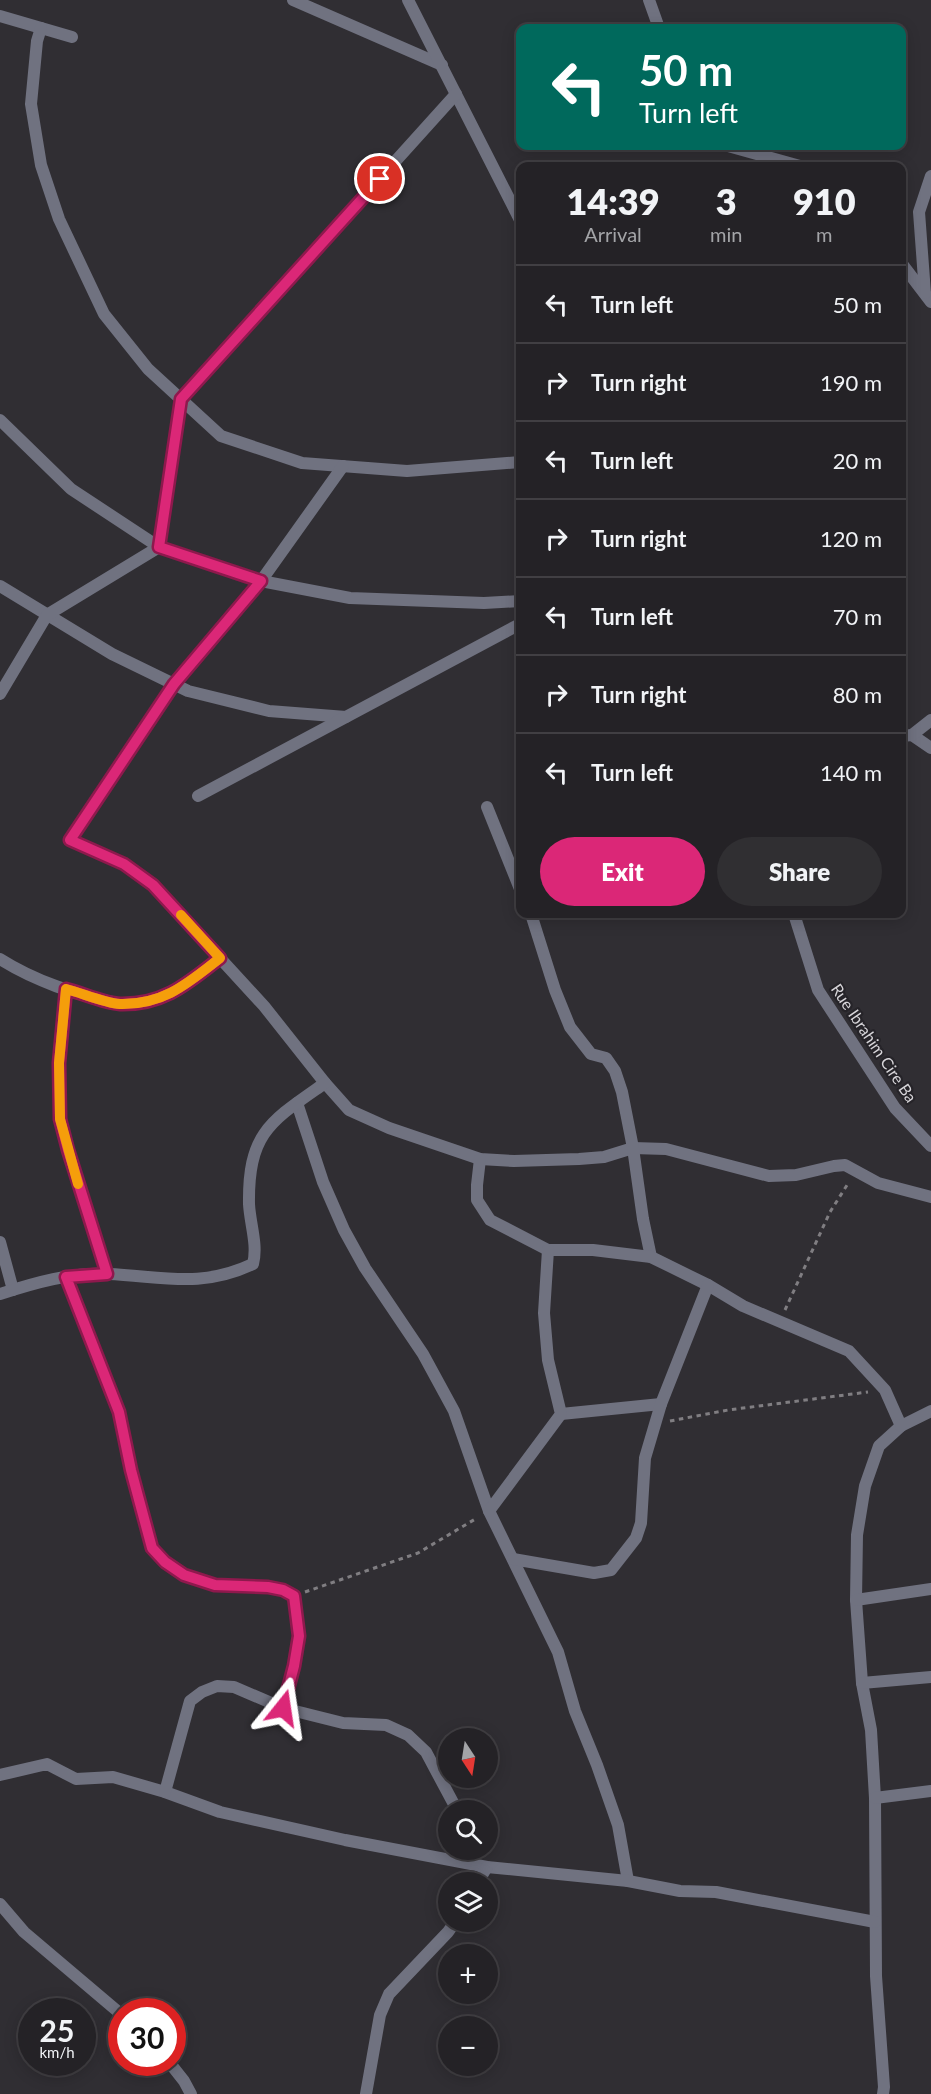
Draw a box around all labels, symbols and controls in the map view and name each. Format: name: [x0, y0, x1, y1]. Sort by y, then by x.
text: 50 m: [639, 45, 733, 95]
icon: left: [540, 48, 618, 126]
text: Turn left: [639, 96, 738, 129]
pin: [354, 153, 405, 204]
icon: arrive: [363, 162, 396, 195]
text: 14:39: [566, 179, 660, 223]
text: 3: [716, 179, 737, 223]
text: 910: [793, 179, 856, 223]
text: Arrival: [584, 222, 642, 246]
text: min: [710, 222, 742, 246]
text: m: [816, 222, 832, 246]
icon: left: [540, 288, 573, 321]
text: Turn left: [591, 291, 673, 318]
text: 50 m: [833, 291, 882, 318]
icon: right: [540, 366, 573, 399]
text: Turn right: [591, 369, 686, 396]
text: 190 m: [820, 369, 882, 396]
icon: left: [540, 444, 573, 477]
text: Turn left: [591, 447, 673, 474]
text: 20 m: [833, 447, 882, 474]
icon: right: [540, 522, 573, 555]
text: Turn right: [591, 525, 686, 552]
text: 120 m: [820, 525, 882, 552]
icon: left: [540, 600, 573, 633]
text: Turn left: [591, 603, 673, 630]
text: 70 m: [833, 603, 882, 630]
icon: right: [540, 678, 573, 711]
text: Turn right: [591, 681, 686, 708]
text: 80 m: [833, 681, 882, 708]
icon: left: [540, 756, 573, 789]
text: Turn left: [591, 759, 673, 786]
text: 140 m: [820, 759, 882, 786]
button: Exit: [540, 837, 705, 906]
button: Share: [717, 837, 882, 906]
street label: Rue Ibrahim Cire Ba: [828, 980, 921, 1106]
position arrow: [251, 1676, 315, 1740]
north arrow: [438, 1728, 498, 1788]
map controls: [438, 1728, 498, 2076]
button: search: [438, 1800, 498, 1860]
button: layers: [438, 1872, 498, 1932]
button: +: [438, 1944, 498, 2004]
speed limit sign: 30: [108, 1998, 186, 2076]
text: 25: [40, 2012, 74, 2048]
button: −: [438, 2016, 498, 2076]
text: km/h: [39, 2043, 75, 2061]

